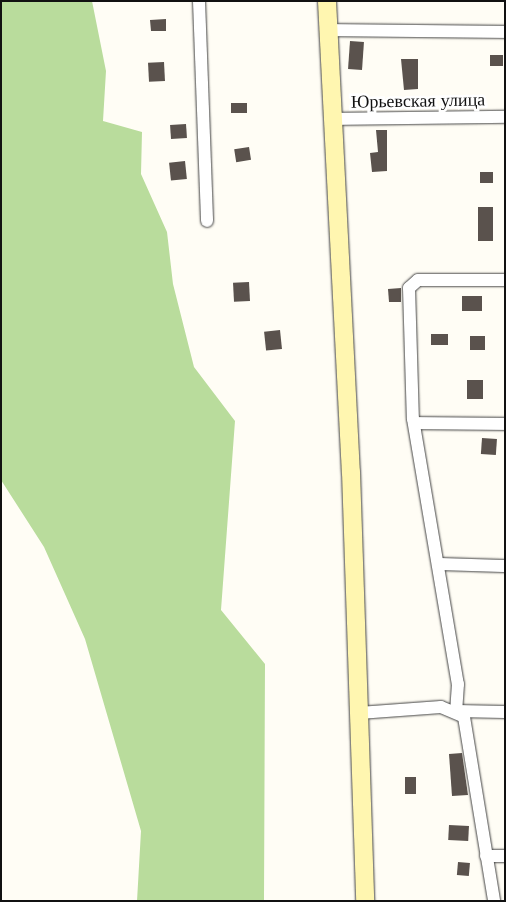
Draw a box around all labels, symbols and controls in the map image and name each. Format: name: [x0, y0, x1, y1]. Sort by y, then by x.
street label: Юрьевская улица: [351, 89, 485, 113]

